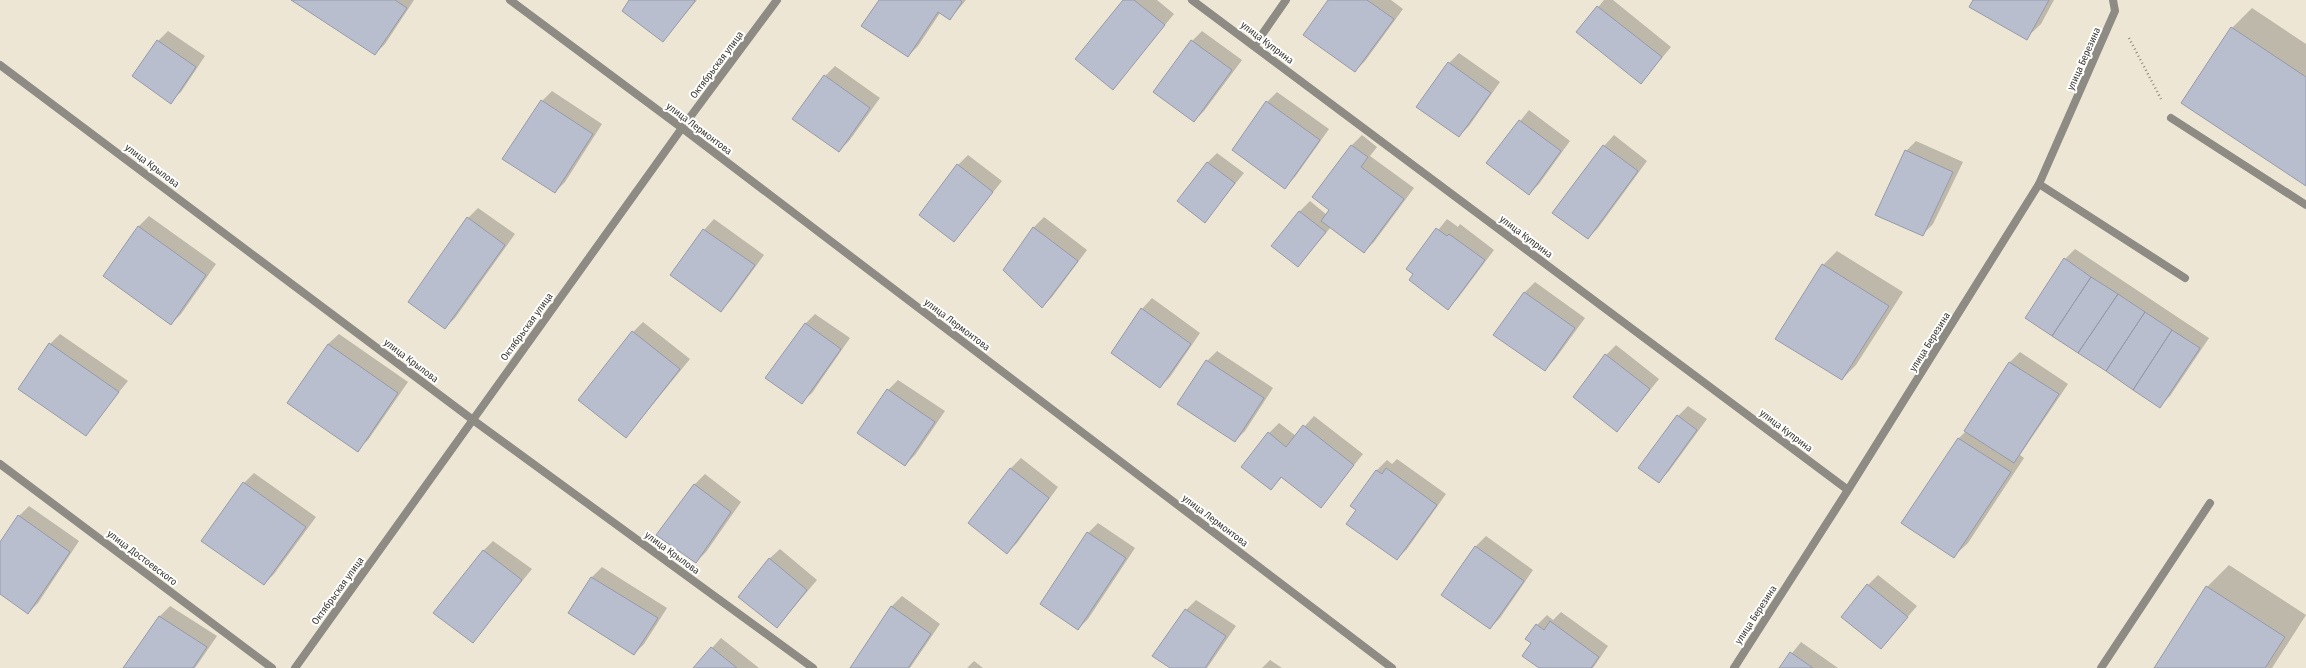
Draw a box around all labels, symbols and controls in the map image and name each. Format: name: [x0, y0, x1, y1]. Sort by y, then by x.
street label: улица Куприна: [1238, 19, 1296, 67]
street label: улица Березина: [2065, 26, 2103, 92]
street label: Октябрьская улица: [688, 29, 746, 101]
street label: улица Лермонтова: [664, 100, 734, 158]
street label: улица Крылова: [122, 142, 182, 190]
street label: улица Куприна: [1497, 213, 1555, 261]
street label: Октябрьская улица: [498, 291, 556, 363]
street label: улица Лермонтова: [922, 296, 992, 354]
street label: улица Березина: [1907, 310, 1953, 374]
street label: улица Крылова: [381, 337, 441, 385]
street label: улица Куприна: [1757, 407, 1815, 455]
street label: улица Лермонтова: [1180, 492, 1250, 550]
street label: улица Достоевского: [105, 528, 179, 588]
street label: улица Крылова: [642, 529, 702, 577]
street label: Октябрьская улица: [309, 555, 367, 627]
street label: улица Березина: [1733, 583, 1780, 647]

